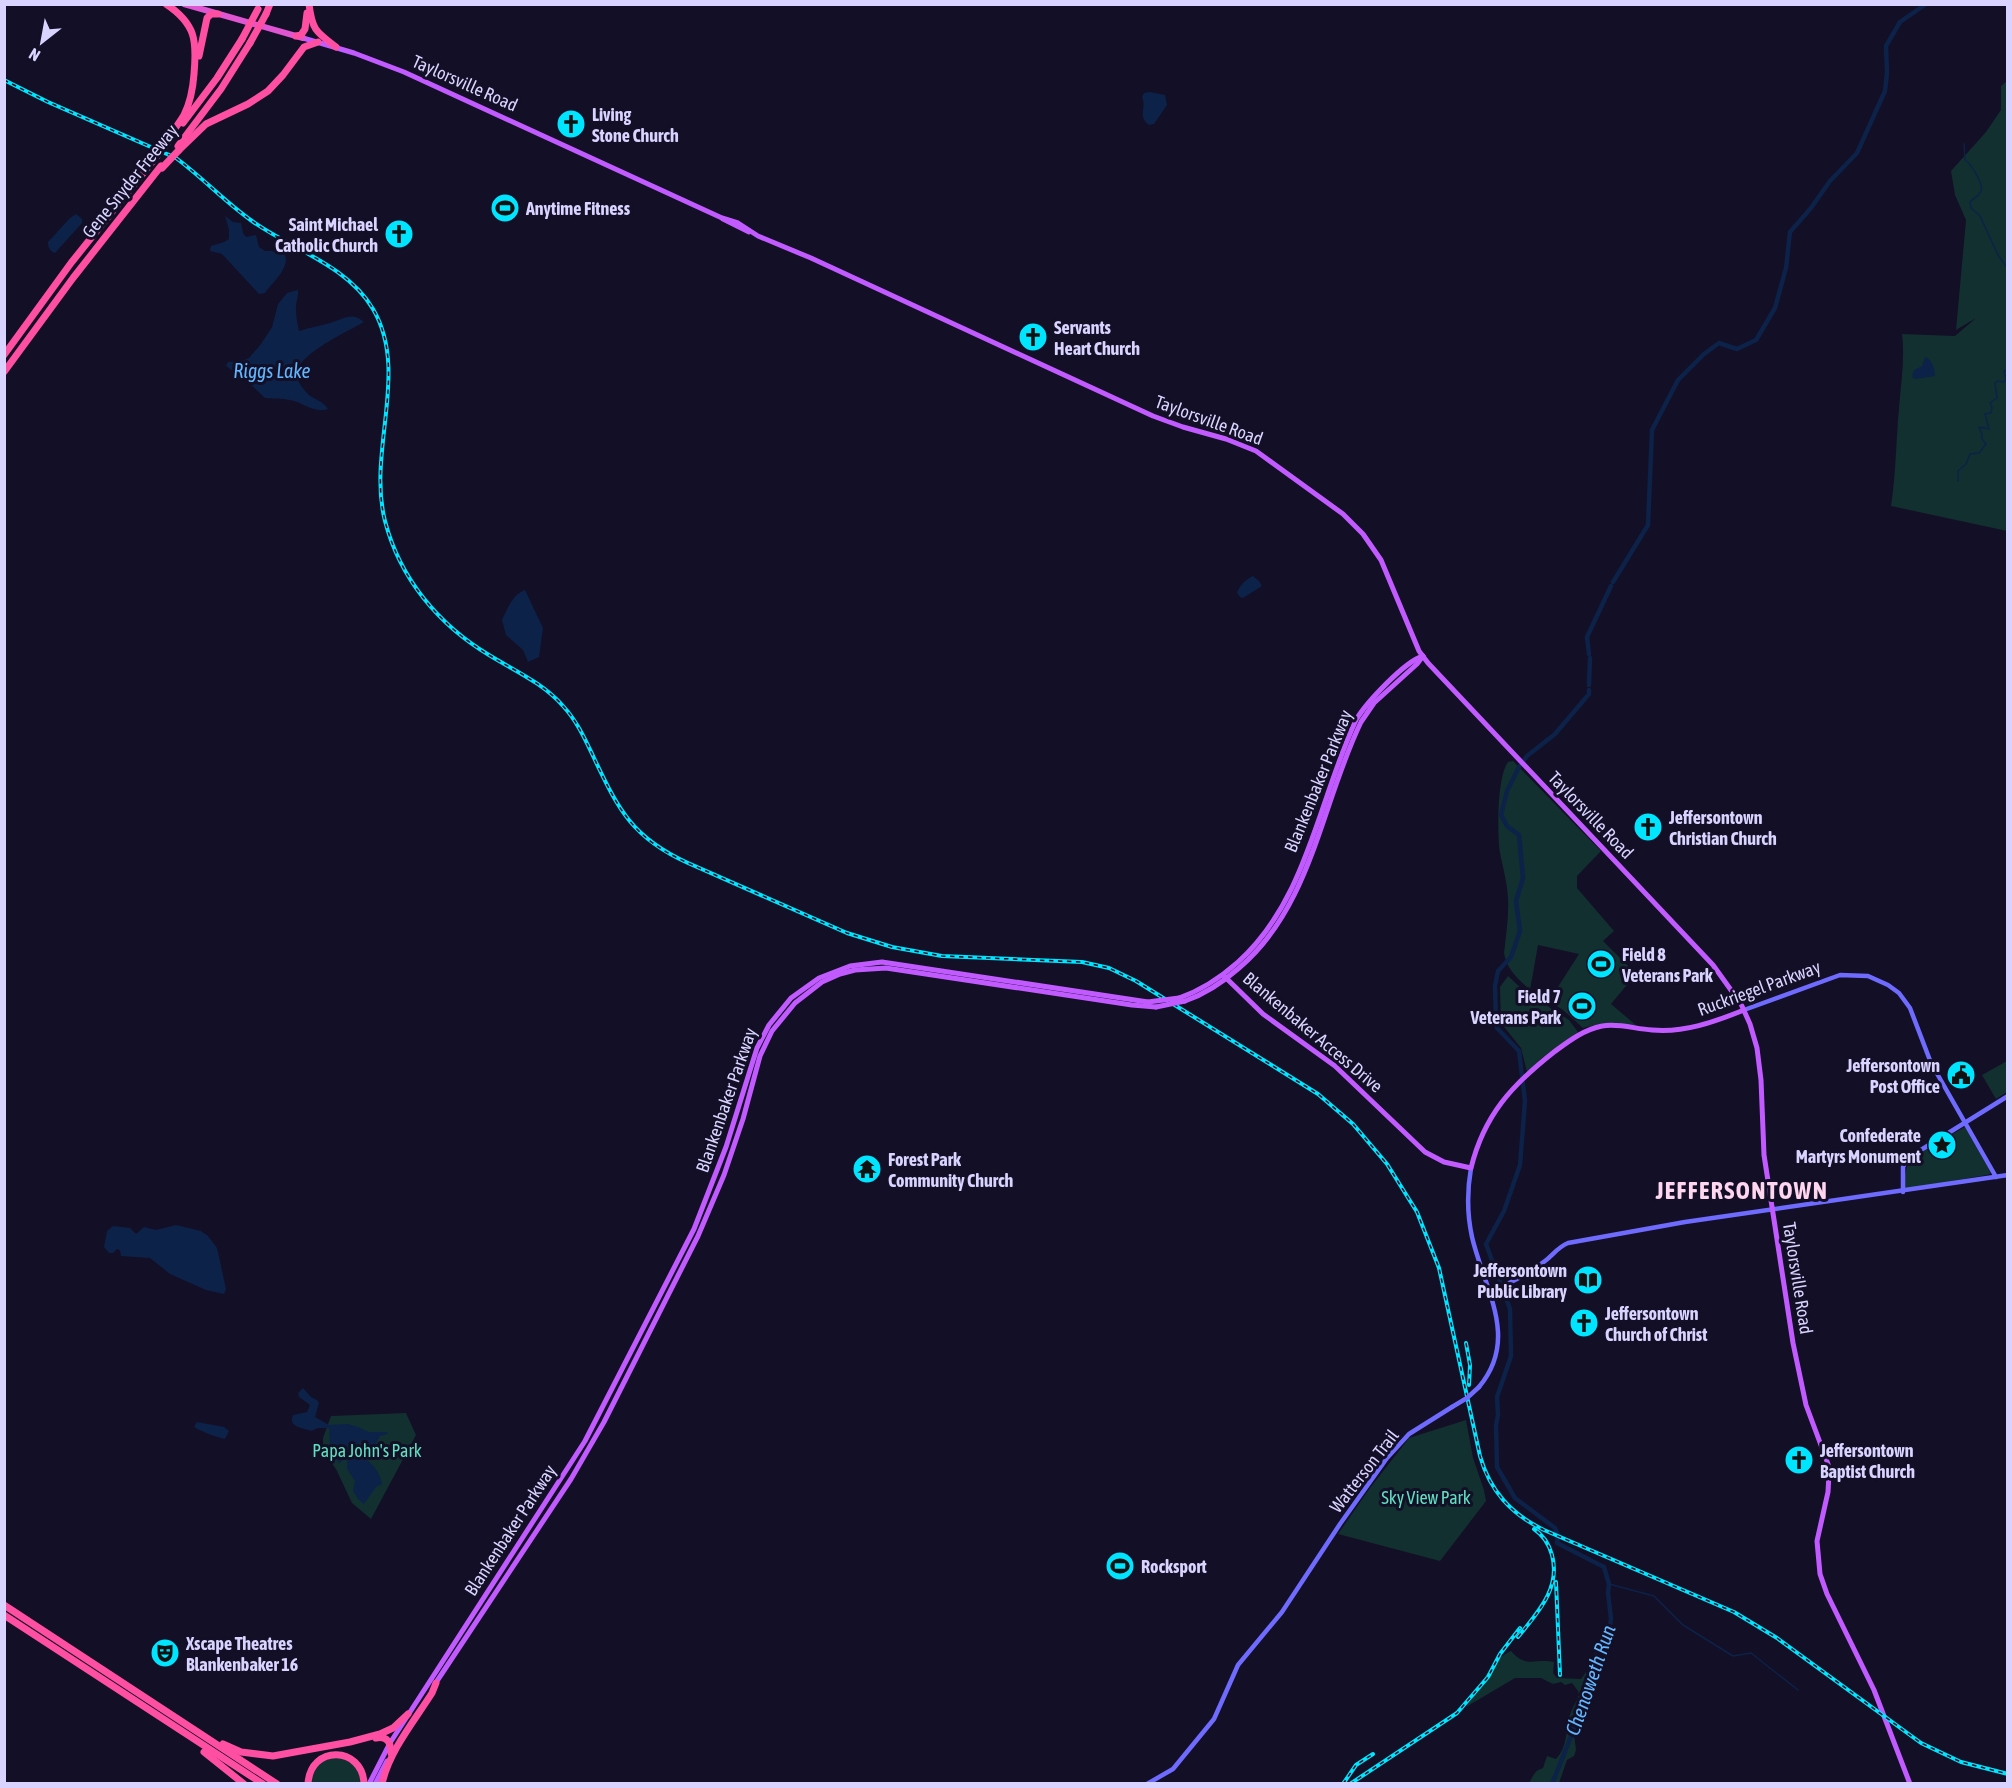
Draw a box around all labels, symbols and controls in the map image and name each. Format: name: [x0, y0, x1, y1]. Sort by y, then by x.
north arrow: [12, 12, 72, 72]
text: N: [26, 45, 43, 65]
street label: Taylorsville Road: [409, 50, 521, 116]
place label: Living Stone Church: [592, 104, 679, 146]
church icon: Living Stone Church: [555, 108, 587, 140]
street label: Gene Snyder Freeway: [78, 120, 182, 242]
sports icon: Anytime Fitness: [489, 192, 521, 224]
place label: Anytime Fitness: [525, 198, 631, 219]
place label: Saint Michael Catholic Church: [275, 214, 378, 256]
church icon: Saint Michael Catholic Church: [383, 218, 415, 250]
place label: Servants Heart Church: [1054, 317, 1140, 359]
church icon: Servants Heart Church: [1017, 321, 1049, 353]
water label: Riggs Lake: [233, 359, 311, 382]
street label: Taylorsville Road: [1152, 391, 1266, 449]
street label: Blankenbaker Parkway: [1280, 707, 1356, 855]
street label: Taylorsville Road: [1544, 767, 1638, 863]
place label: Jeffersontown Christian Church: [1668, 807, 1777, 849]
church icon: Jeffersontown Christian Church: [1632, 811, 1664, 843]
place label: Field 8 Veterans Park: [1621, 944, 1714, 986]
sports icon: Field 8 Veterans Park: [1585, 948, 1617, 980]
street label: Ruckriegel Parkway: [1695, 956, 1823, 1020]
street label: Blankenbaker Access Drive: [1239, 967, 1387, 1097]
place label: Field 7 Veterans Park: [1469, 986, 1562, 1028]
sports icon: Field 7 Veterans Park: [1566, 990, 1598, 1022]
street label: Blankenbaker Parkway: [691, 1025, 761, 1175]
place label: Jeffersontown Post Office: [1846, 1055, 1940, 1097]
public building icon: Jeffersontown Post Office: [1945, 1059, 1977, 1091]
place label: Confederate Martyrs Monument: [1796, 1125, 1922, 1167]
place icon: Confederate Martyrs Monument: [1926, 1129, 1958, 1161]
place label: Forest Park Community Church: [888, 1149, 1014, 1191]
temple icon: Forest Park Community Church: [851, 1153, 883, 1185]
district label: JEFFERSONTOWN: [1655, 1177, 1828, 1204]
street label: Taylorsville Road: [1779, 1221, 1817, 1335]
place label: Jeffersontown Public Library: [1473, 1260, 1568, 1302]
library icon: Jeffersontown Public Library: [1572, 1264, 1604, 1296]
place label: Jeffersontown Church of Christ: [1604, 1303, 1708, 1345]
church icon: Jeffersontown Church of Christ: [1568, 1307, 1600, 1339]
street label: Watterson Trail: [1325, 1425, 1403, 1517]
park label: Papa John's Park: [312, 1440, 422, 1461]
place label: Jeffersontown Baptist Church: [1819, 1440, 1915, 1482]
church icon: Jeffersontown Baptist Church: [1783, 1444, 1815, 1476]
street label: Blankenbaker Parkway: [460, 1461, 560, 1599]
park label: Sky View Park: [1381, 1487, 1471, 1508]
sports icon: Rocksport: [1104, 1550, 1136, 1582]
place label: Rocksport: [1141, 1556, 1208, 1577]
water label: Chenoweth Run: [1560, 1622, 1620, 1738]
place label: Xscape Theatres Blankenbaker 16: [185, 1633, 298, 1675]
theatre icon: Xscape Theatres Blankenbaker 16: [149, 1637, 181, 1669]

